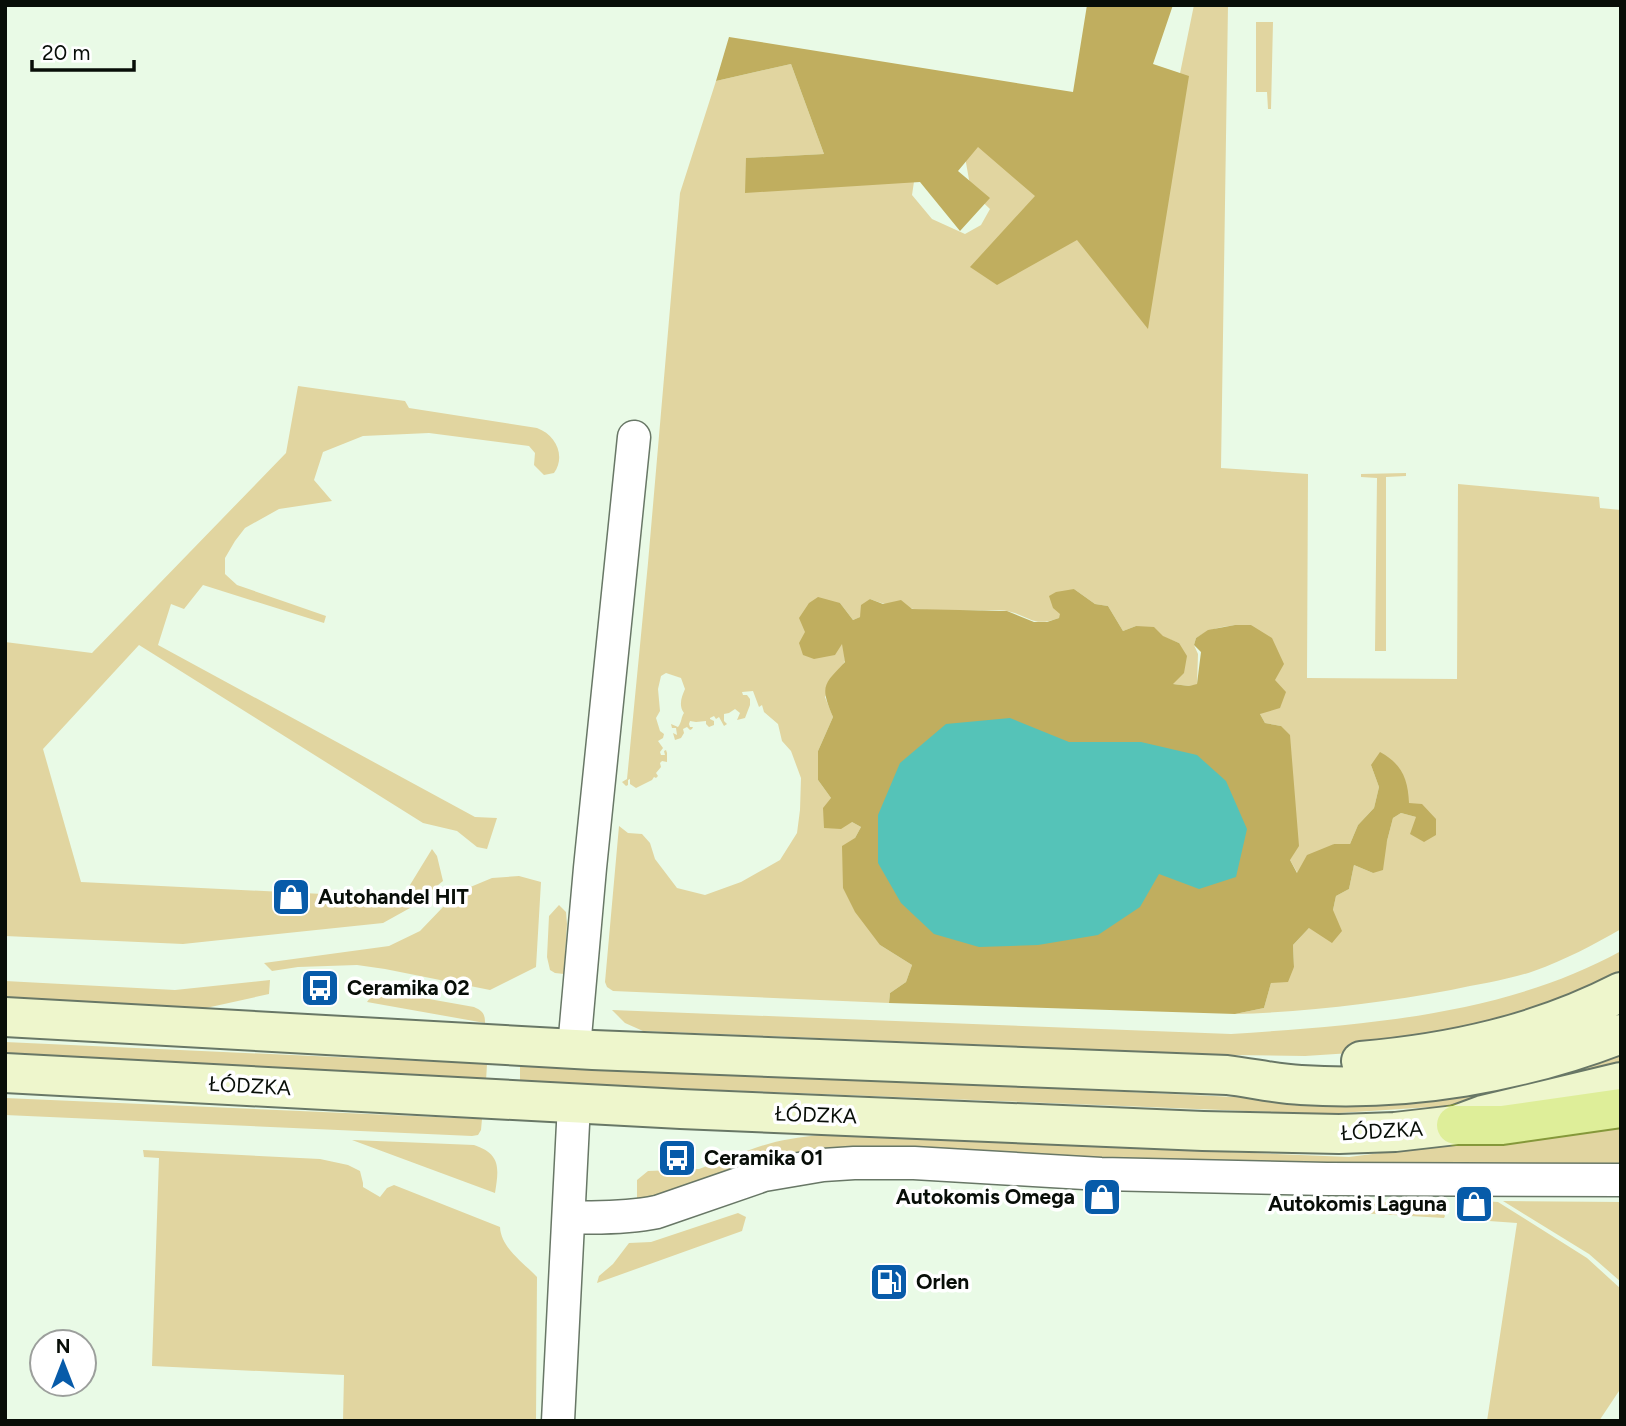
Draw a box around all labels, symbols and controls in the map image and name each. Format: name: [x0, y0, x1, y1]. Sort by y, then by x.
scale bar: [32, 28, 133, 72]
text: 20 m: [42, 40, 90, 65]
shop icon: Autohandel HIT: [270, 876, 312, 918]
place label: Autohandel HIT: [318, 884, 469, 909]
bus stop icon: Ceramika 02: [299, 967, 341, 1009]
place label: Ceramika 02: [347, 975, 470, 1000]
street label: ŁÓDZKA: [208, 1071, 292, 1100]
street label: ŁÓDZKA: [775, 1101, 858, 1128]
street label: ŁÓDZKA: [1340, 1116, 1424, 1145]
bus stop icon: Ceramika 01: [656, 1137, 698, 1179]
place label: Ceramika 01: [704, 1145, 823, 1170]
shop icon: Autokomis Omega: [1081, 1176, 1123, 1218]
shop icon: Autokomis Laguna: [1453, 1183, 1495, 1225]
place label: Autokomis Omega: [896, 1184, 1075, 1209]
place label: Autokomis Laguna: [1268, 1191, 1447, 1216]
fuel station icon: Orlen: [868, 1261, 910, 1303]
place label: Orlen: [916, 1269, 969, 1294]
north arrow: [28, 1328, 98, 1398]
text: N: [56, 1335, 70, 1358]

